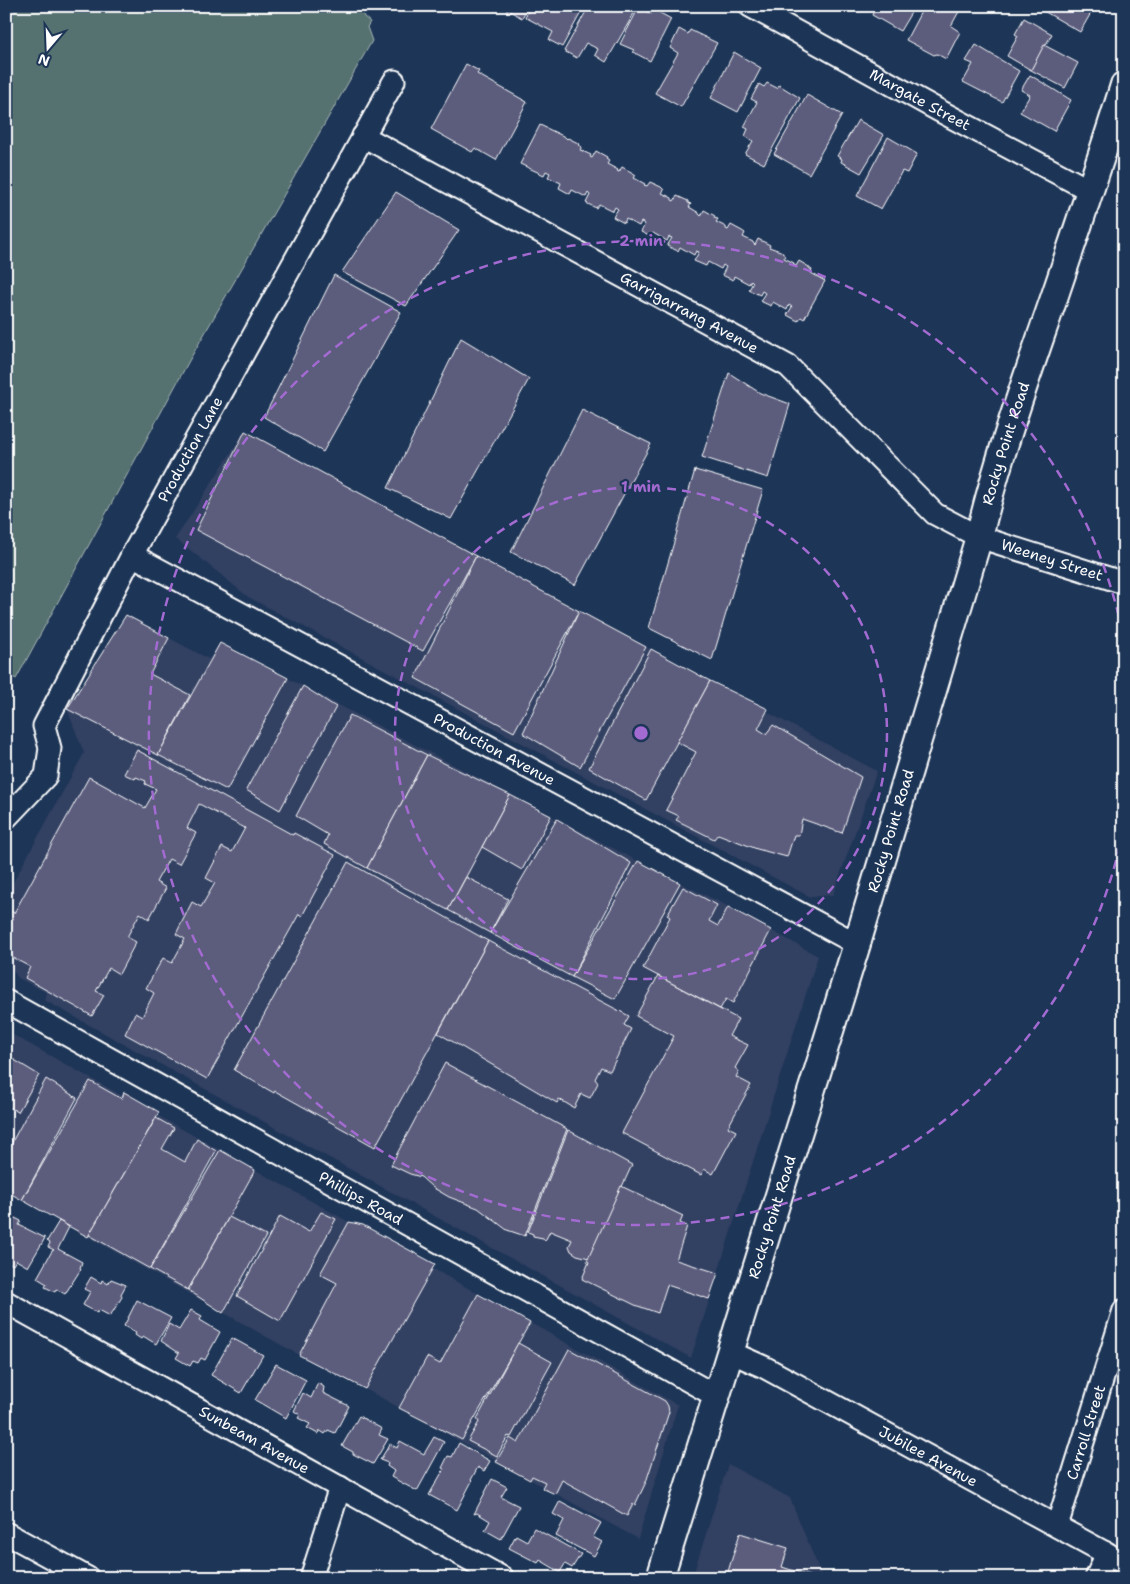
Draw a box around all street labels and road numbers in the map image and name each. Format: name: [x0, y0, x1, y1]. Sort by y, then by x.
street label: Margate Street: [866, 64, 974, 135]
street label: Garrigarrang Avenue: [617, 267, 762, 358]
street label: Rocky Point Road: [977, 379, 1035, 507]
street label: Production Lane: [153, 393, 228, 506]
street label: Weeney Street: [998, 535, 1105, 586]
street label: Production Avenue: [430, 708, 559, 790]
street label: Rocky Point Road: [863, 766, 919, 895]
street label: Rocky Point Road: [744, 1152, 801, 1281]
street label: Phillips Road: [315, 1167, 407, 1230]
street label: Carroll Street: [1062, 1382, 1110, 1482]
street label: Sunbeam Avenue: [196, 1401, 313, 1479]
street label: Jubilee Avenue: [875, 1421, 981, 1491]

